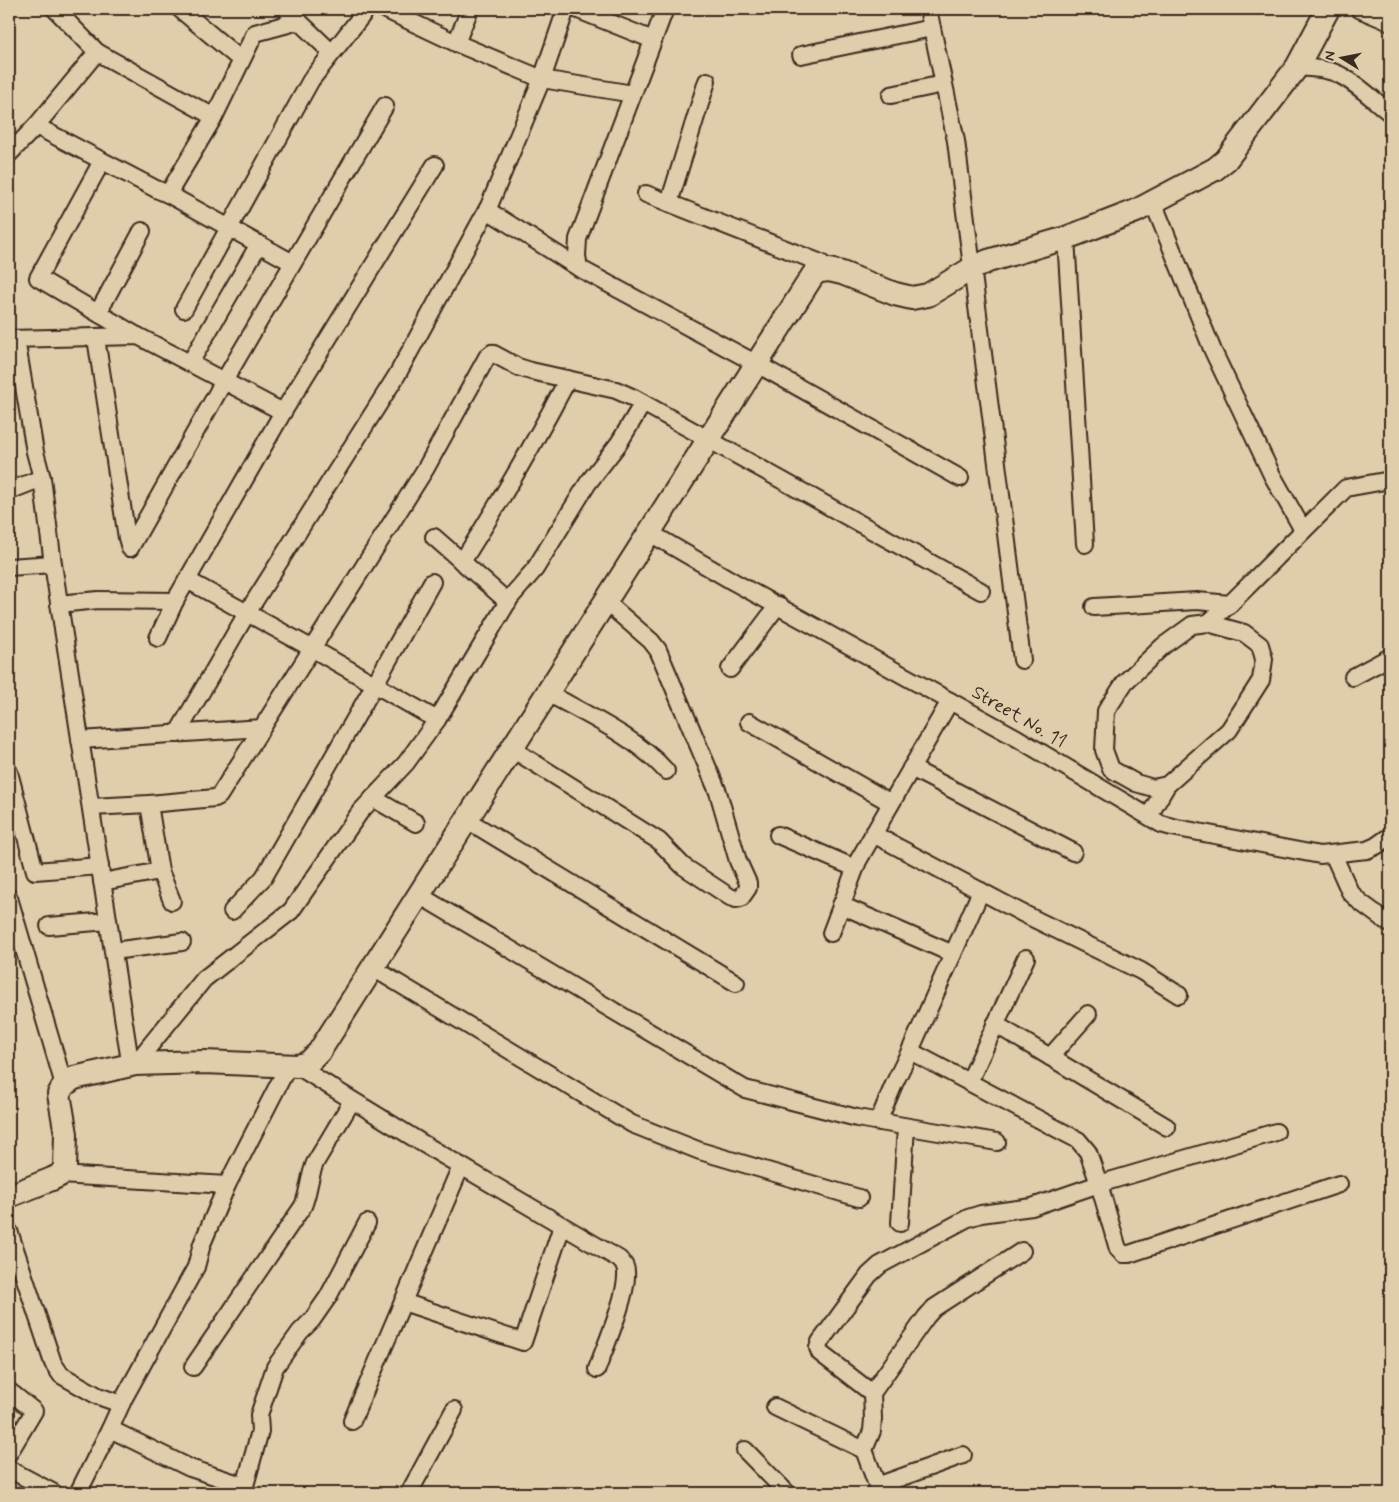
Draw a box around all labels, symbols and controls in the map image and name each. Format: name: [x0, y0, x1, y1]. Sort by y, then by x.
north arrow: [1316, 32, 1366, 82]
text: N: [1321, 50, 1340, 62]
street label: Street No. 11: [967, 680, 1071, 754]

